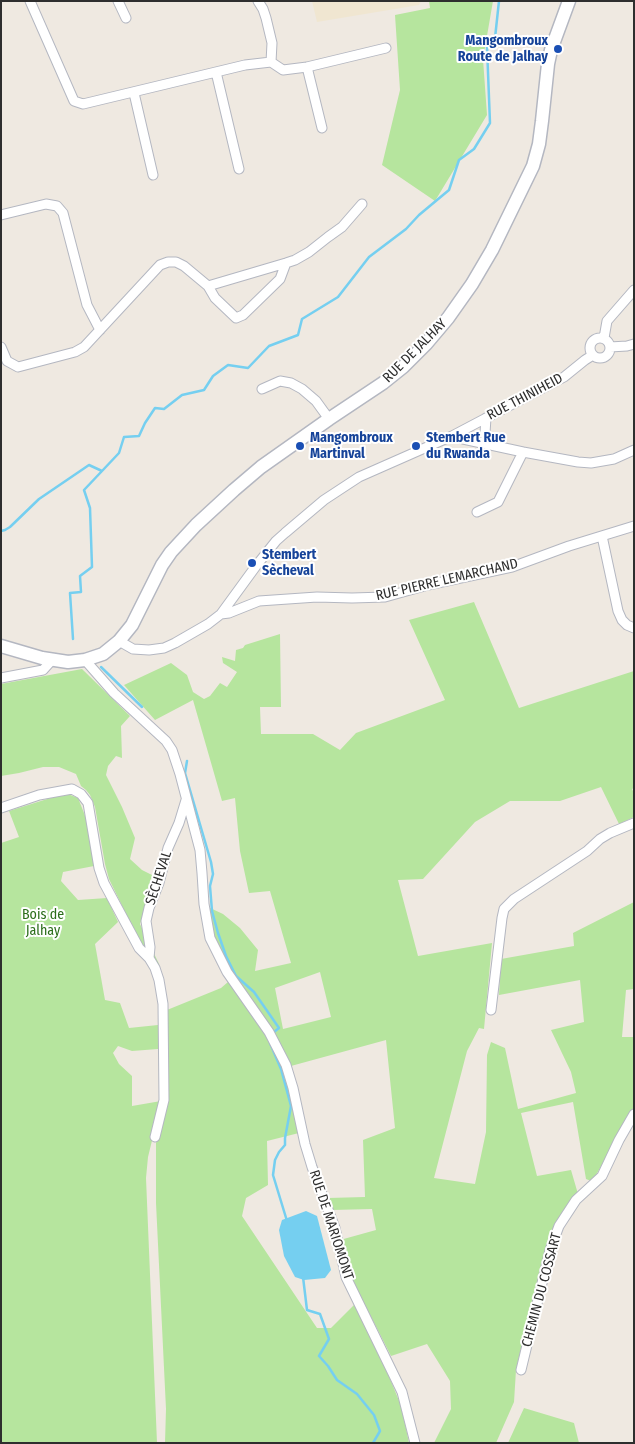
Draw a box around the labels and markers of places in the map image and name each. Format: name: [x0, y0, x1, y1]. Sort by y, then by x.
place label: Mangombroux Route de Jalhay: [458, 33, 548, 65]
marker: Mangombroux Route de Jalhay: [552, 43, 564, 55]
place label: Mangombroux Martinval: [310, 430, 393, 462]
place label: Stembert Rue du Rwanda: [426, 430, 506, 462]
marker: Mangombroux Martinval: [294, 440, 306, 452]
marker: Stembert Rue du Rwanda: [410, 440, 422, 452]
place label: Stembert Sècheval: [262, 547, 316, 580]
marker: Stembert Sècheval: [246, 557, 258, 569]

